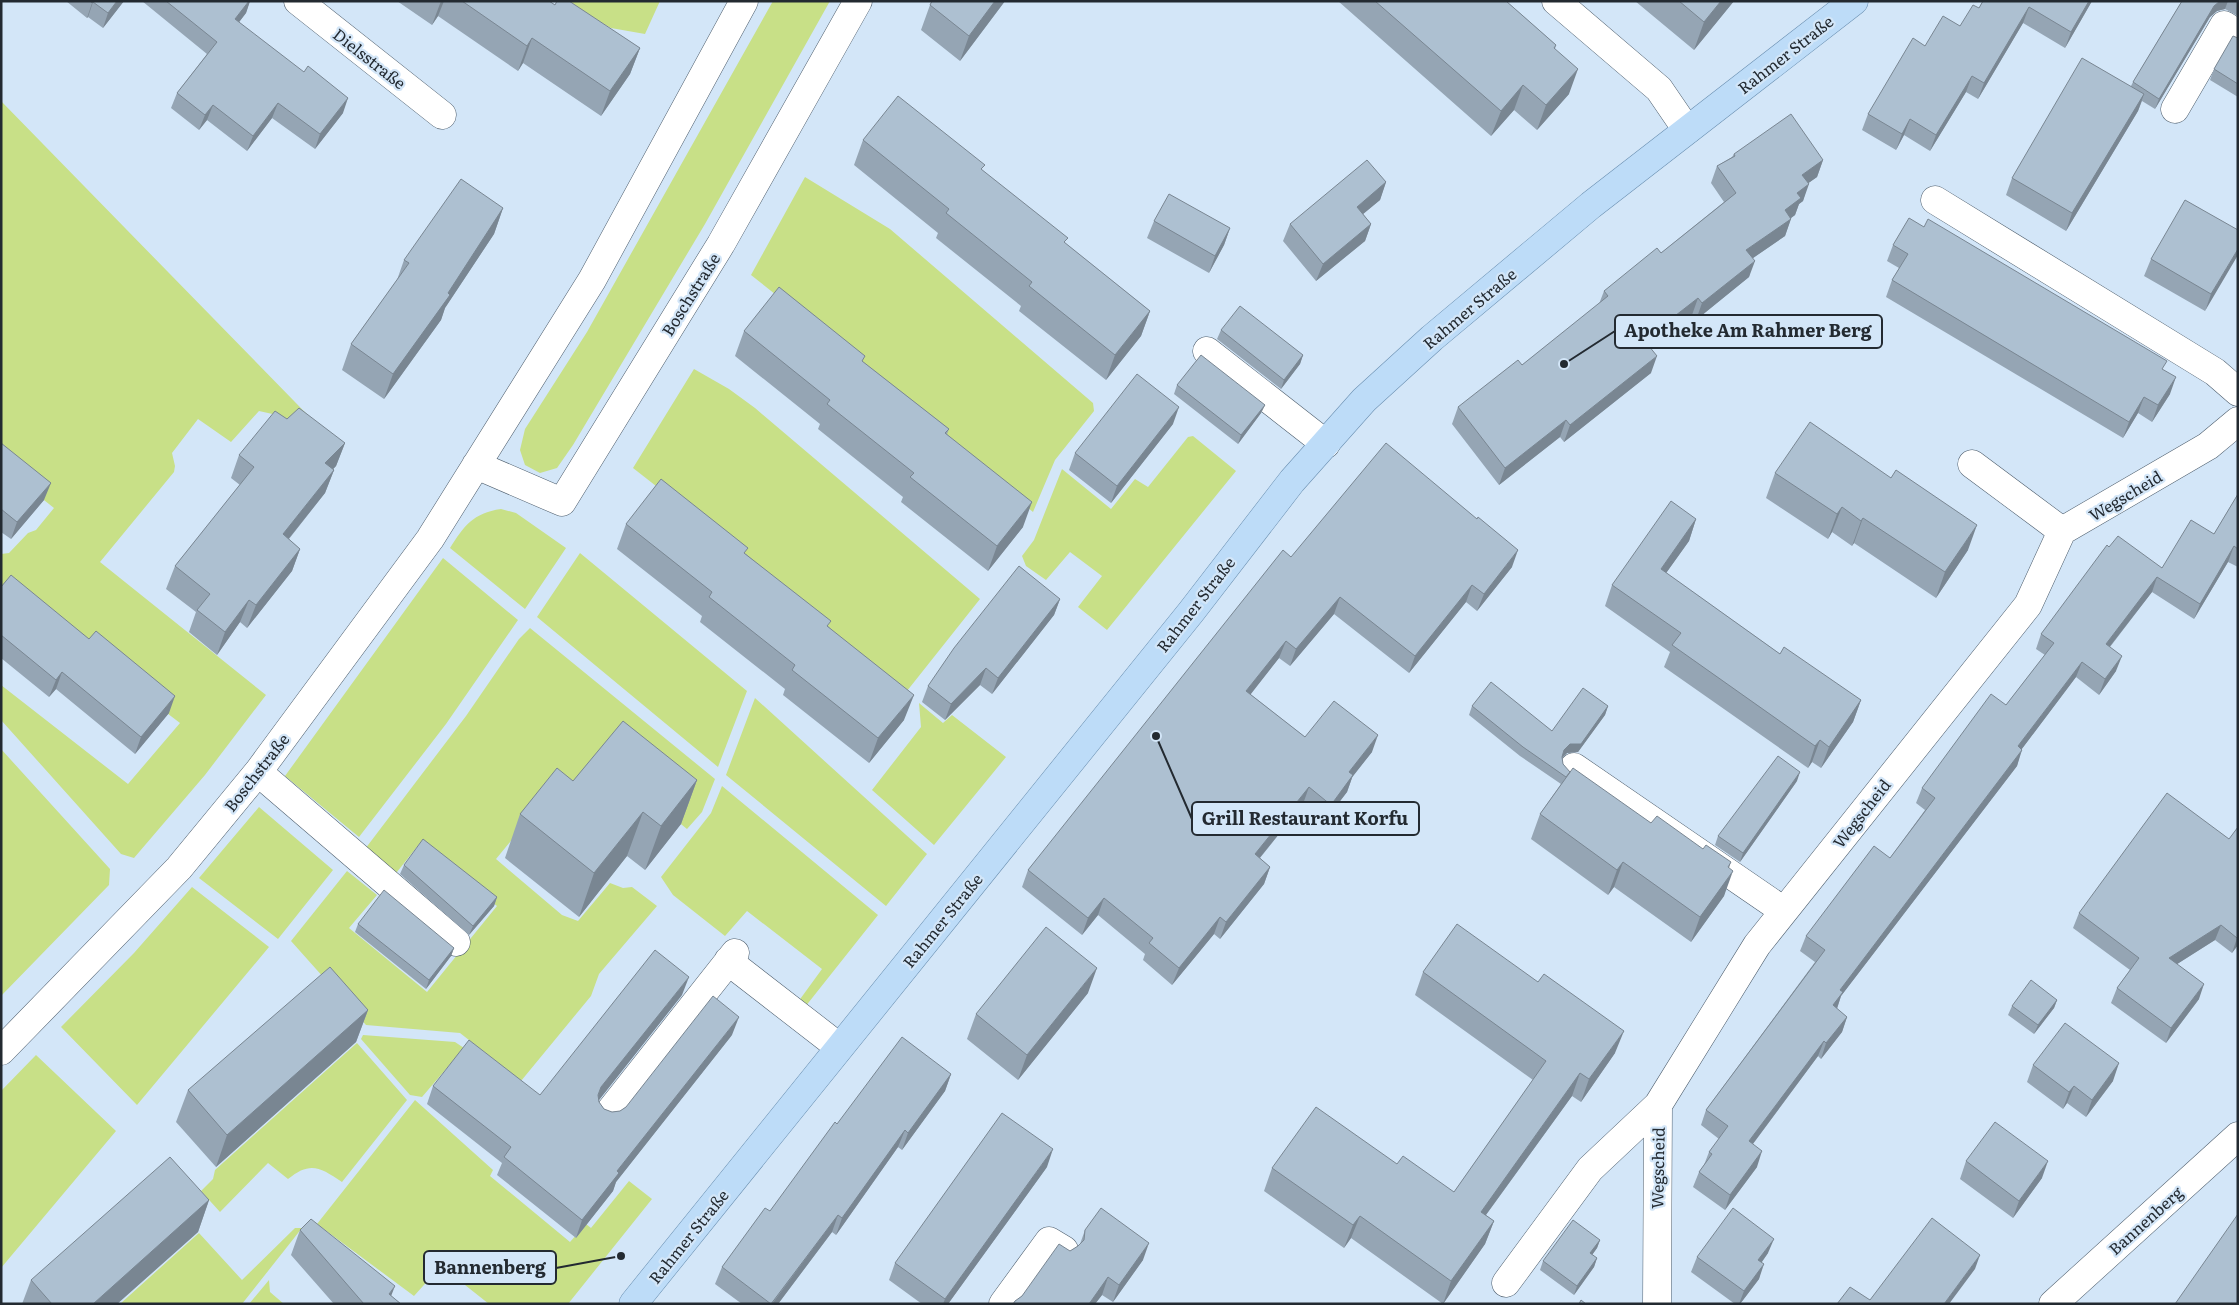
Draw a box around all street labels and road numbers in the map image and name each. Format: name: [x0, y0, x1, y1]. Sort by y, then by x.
street label: Rahmer Straße: [1732, 9, 1838, 99]
street label: Dielsstraße: [328, 22, 412, 94]
street label: Boschstraße: [655, 248, 725, 340]
street label: Rahmer Straße: [1417, 262, 1521, 354]
street label: Wegscheid: [2084, 463, 2166, 526]
street label: Rahmer Straße: [1150, 551, 1240, 657]
street label: Boschstraße: [218, 728, 294, 816]
street label: Wegscheid: [1826, 773, 1896, 853]
street label: Rahmer Straße: [896, 868, 988, 972]
street label: Wegscheid: [1644, 1127, 1670, 1209]
street label: Bannenberg: [2103, 1180, 2187, 1260]
street label: Rahmer Straße: [642, 1184, 734, 1288]

